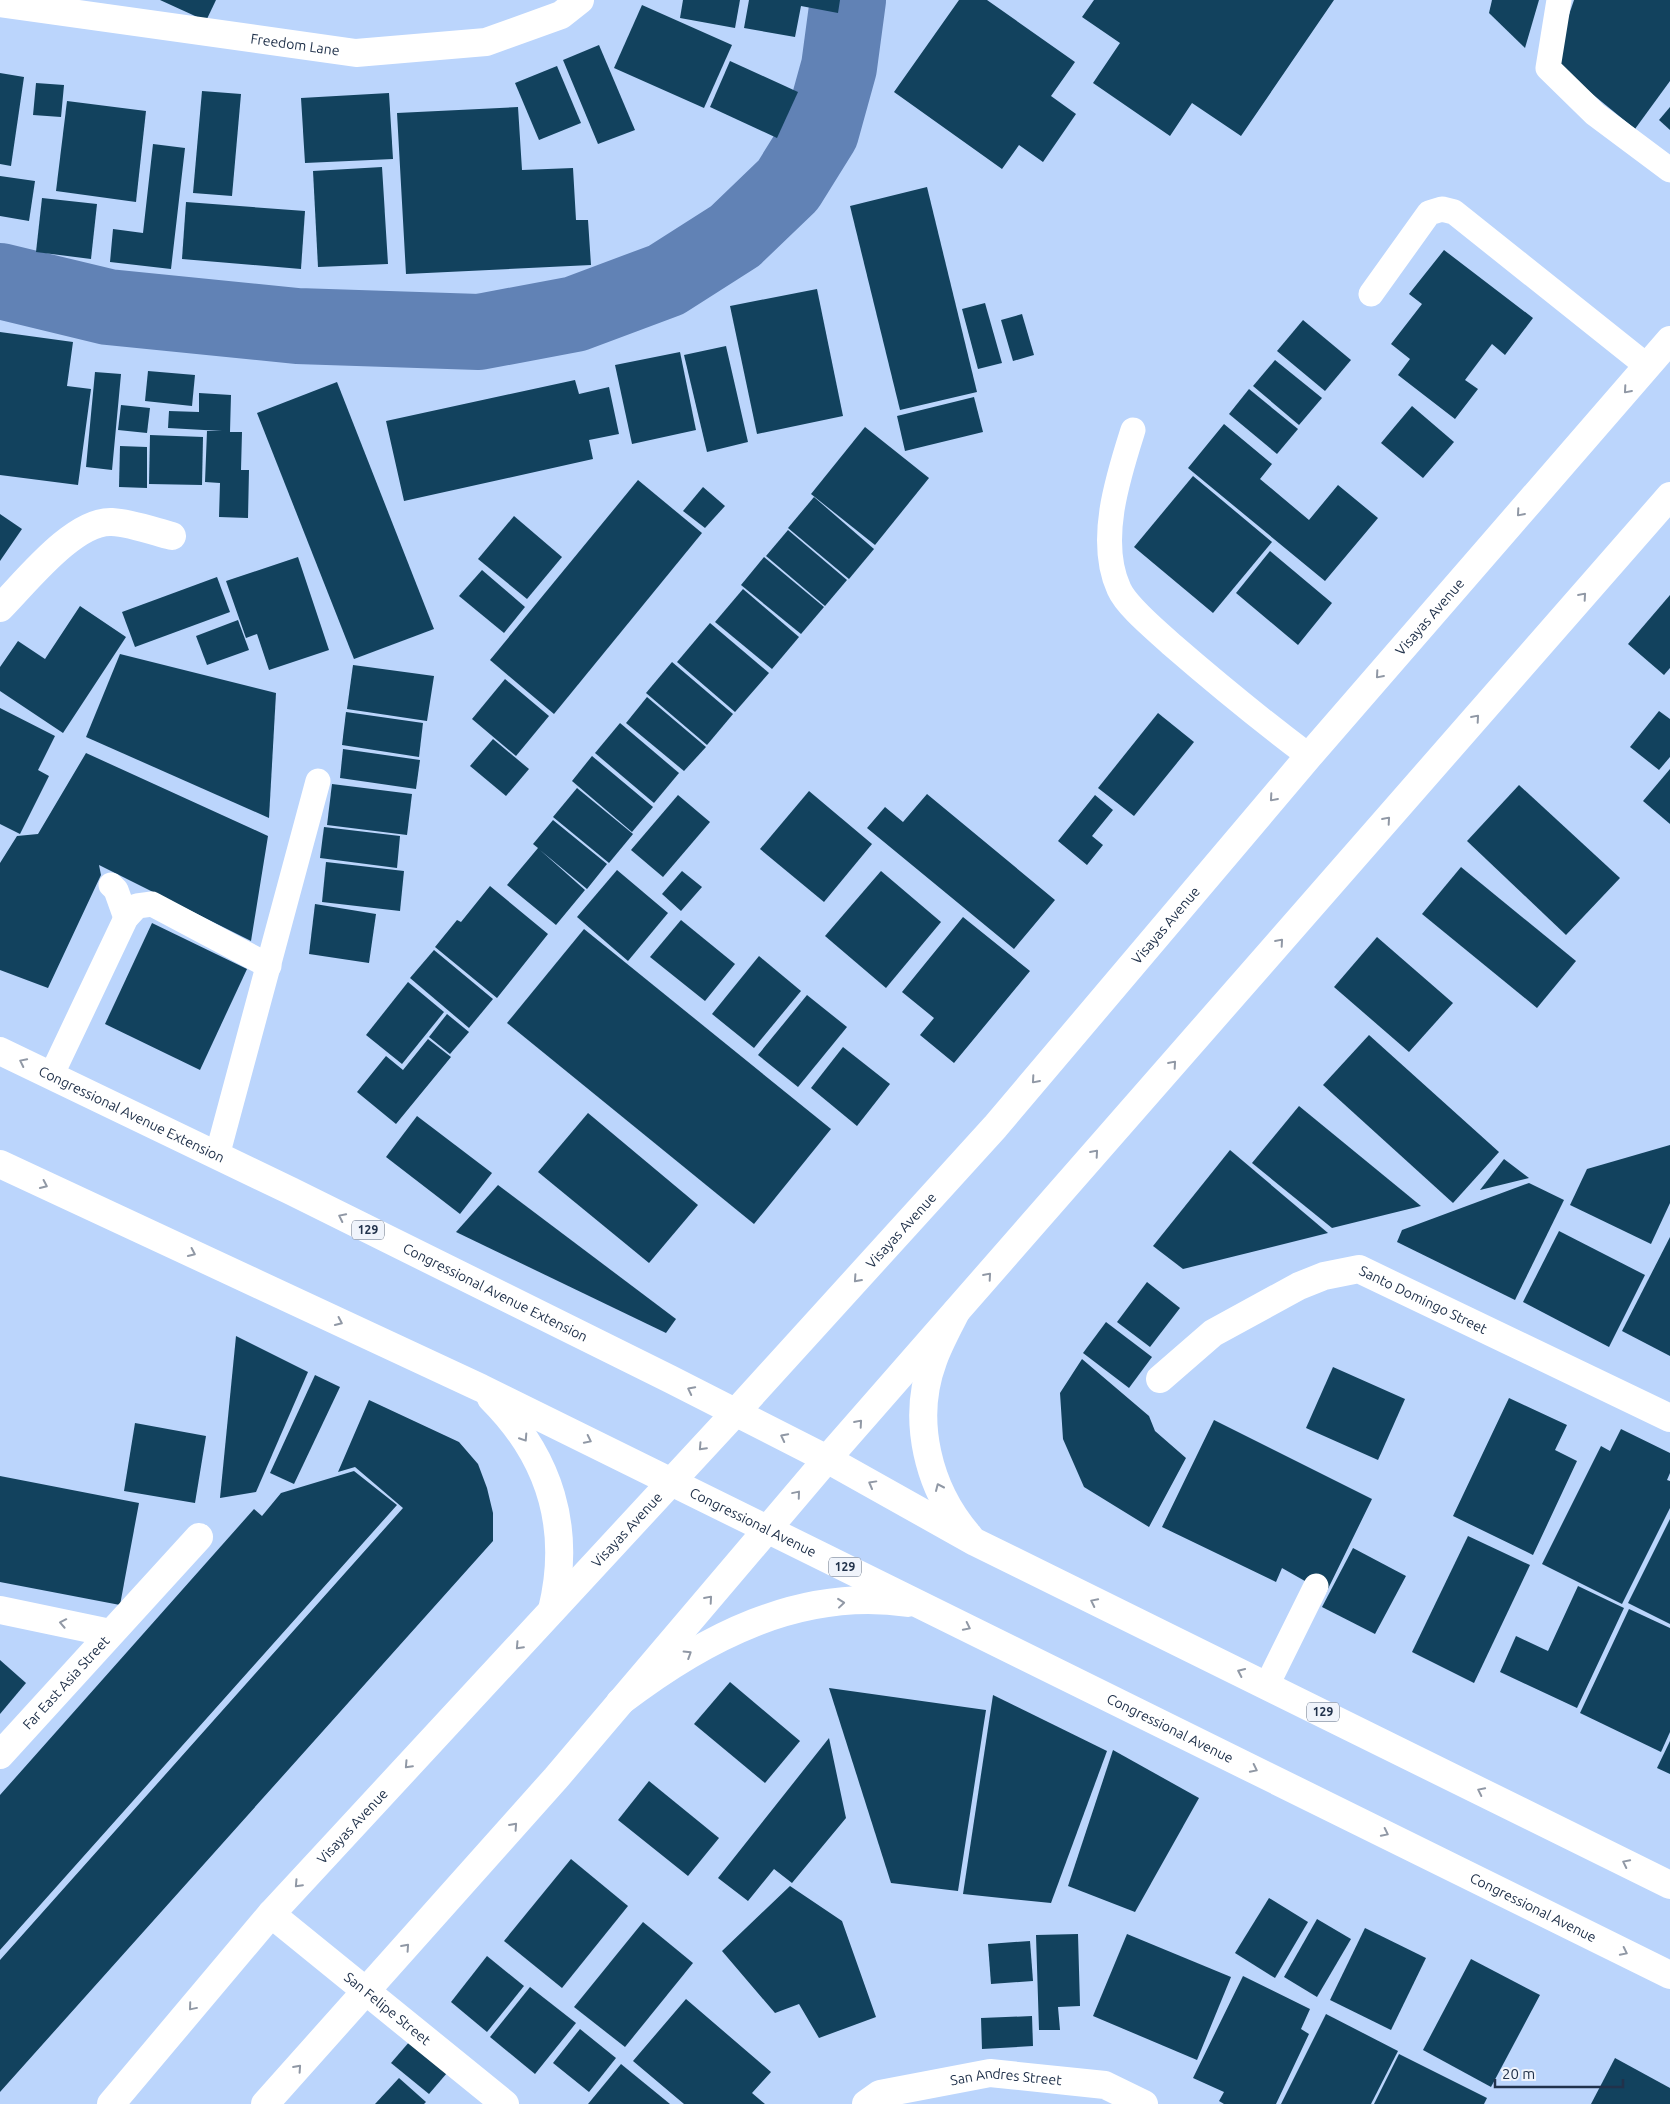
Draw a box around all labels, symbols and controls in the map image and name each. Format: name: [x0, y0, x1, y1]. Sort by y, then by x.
street label: Freedom Lane: [250, 30, 341, 59]
one-way arrow: [1623, 385, 1632, 394]
one-way arrow: [1517, 507, 1526, 516]
street label: Visayas Avenue: [1392, 575, 1467, 659]
one-way arrow: [1577, 593, 1585, 602]
one-way arrow: [1376, 670, 1385, 679]
one-way arrow: [1470, 715, 1479, 724]
one-way arrow: [1269, 793, 1278, 802]
one-way arrow: [1381, 816, 1390, 825]
street label: Visayas Avenue: [1128, 883, 1203, 967]
one-way arrow: [1274, 939, 1282, 948]
one-way arrow: [19, 1058, 28, 1068]
one-way arrow: [1167, 1061, 1176, 1070]
street label: Congressional Avenue Extension: [36, 1063, 227, 1166]
one-way arrow: [1032, 1074, 1041, 1083]
one-way arrow: [1089, 1150, 1098, 1159]
one-way arrow: [39, 1179, 48, 1189]
street label: Visayas Avenue: [863, 1189, 939, 1271]
one-way arrow: [338, 1213, 347, 1223]
road number: 129: [352, 1220, 384, 1240]
street label: Congressional Avenue Extension: [400, 1240, 590, 1345]
one-way arrow: [187, 1247, 196, 1258]
street label: Santo Domingo Street: [1357, 1262, 1490, 1337]
one-way arrow: [982, 1272, 991, 1281]
one-way arrow: [854, 1274, 863, 1283]
one-way arrow: [334, 1315, 343, 1326]
one-way arrow: [688, 1386, 697, 1396]
one-way arrow: [854, 1419, 863, 1428]
one-way arrow: [518, 1433, 527, 1442]
one-way arrow: [780, 1433, 789, 1443]
one-way arrow: [583, 1434, 592, 1444]
one-way arrow: [699, 1442, 708, 1451]
one-way arrow: [868, 1480, 877, 1490]
one-way arrow: [934, 1483, 945, 1492]
street label: Congressional Avenue: [687, 1484, 819, 1560]
street label: Visayas Avenue: [588, 1489, 665, 1571]
one-way arrow: [792, 1491, 801, 1500]
road number: 129: [829, 1558, 861, 1576]
one-way arrow: [703, 1596, 712, 1605]
one-way arrow: [837, 1598, 845, 1609]
one-way arrow: [1091, 1598, 1100, 1608]
one-way arrow: [58, 1618, 67, 1629]
one-way arrow: [962, 1621, 971, 1631]
street label: Far East Asia Street: [19, 1632, 113, 1733]
one-way arrow: [516, 1640, 525, 1649]
one-way arrow: [683, 1651, 692, 1661]
one-way arrow: [1237, 1668, 1246, 1679]
street label: Congressional Avenue: [1104, 1690, 1236, 1766]
road number: 129: [1307, 1702, 1339, 1721]
one-way arrow: [405, 1759, 414, 1768]
one-way arrow: [1249, 1762, 1258, 1773]
street label: Visayas Avenue: [314, 1785, 391, 1867]
one-way arrow: [1477, 1787, 1486, 1797]
one-way arrow: [508, 1822, 517, 1831]
one-way arrow: [1380, 1827, 1389, 1838]
one-way arrow: [1622, 1859, 1631, 1869]
street label: Congressional Avenue: [1467, 1870, 1599, 1945]
one-way arrow: [295, 1879, 304, 1888]
one-way arrow: [400, 1944, 409, 1953]
one-way arrow: [1619, 1946, 1628, 1956]
street label: San Felipe Street: [341, 1969, 434, 2049]
one-way arrow: [189, 2002, 198, 2011]
scale bar: [1495, 2056, 1622, 2088]
one-way arrow: [292, 2064, 301, 2073]
street label: San Andres Street: [949, 2065, 1063, 2088]
text: 20 m: [1502, 2065, 1535, 2082]

